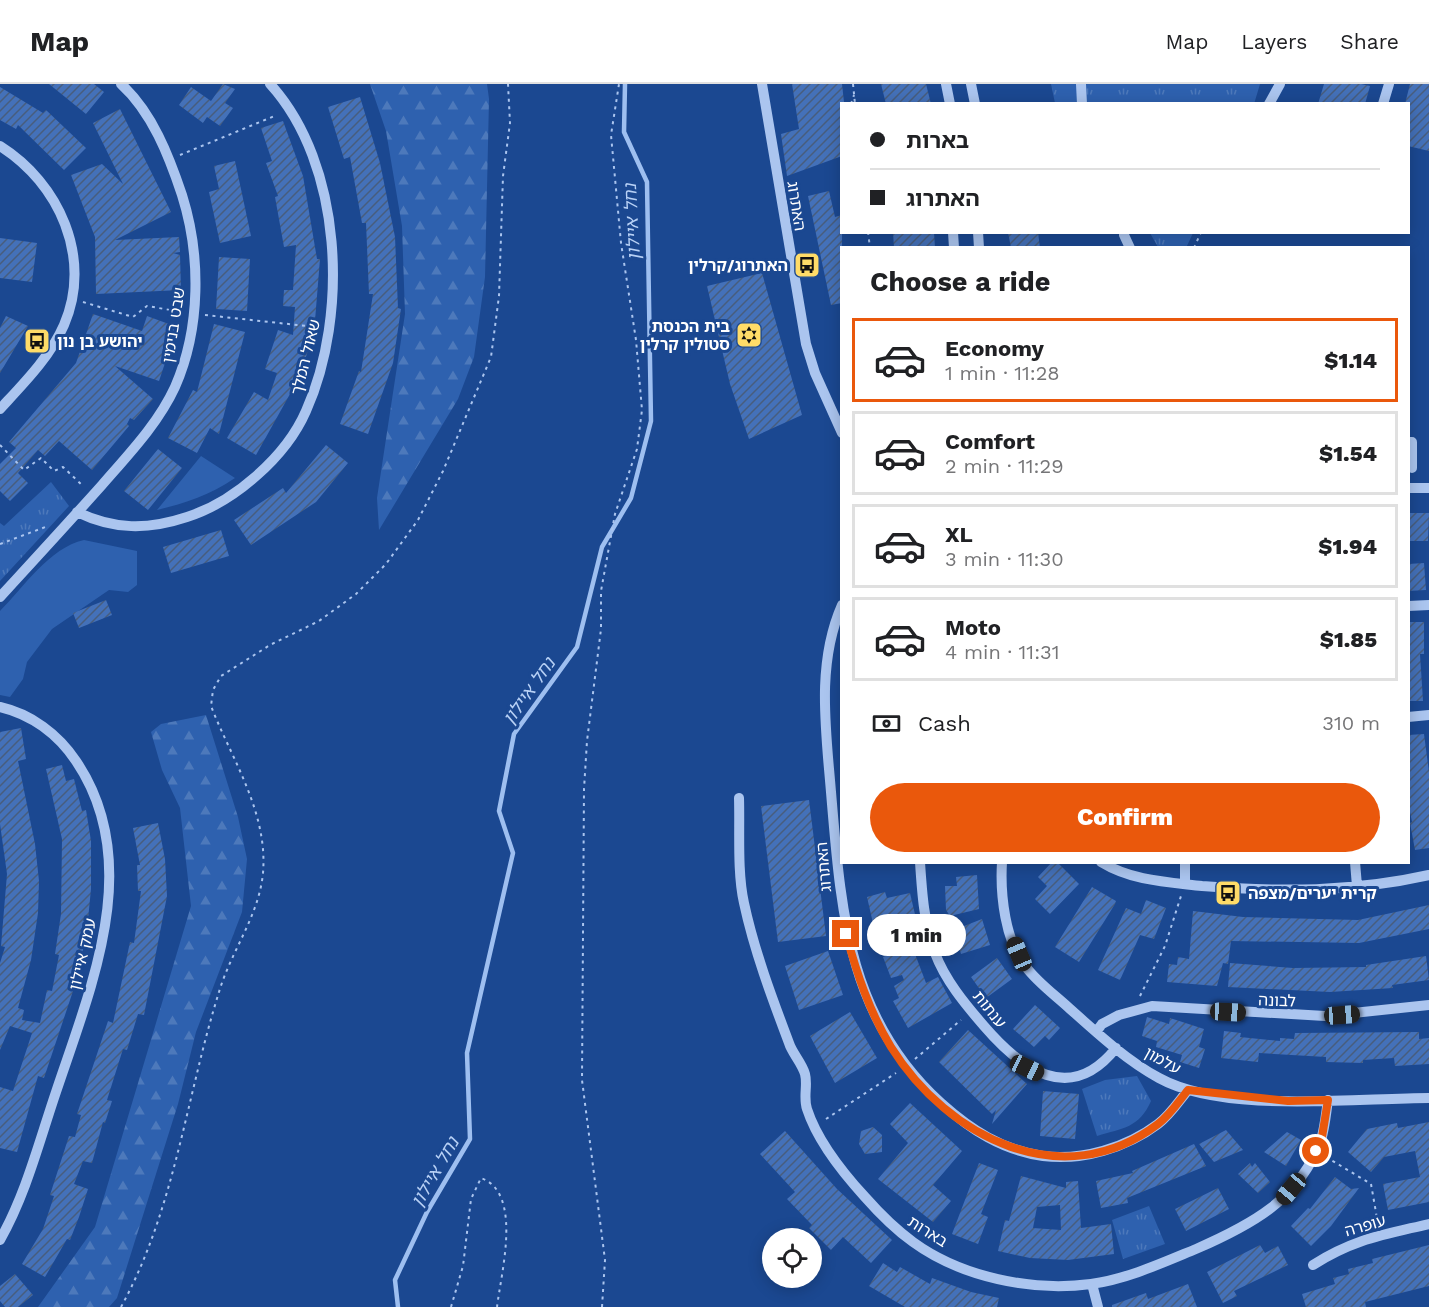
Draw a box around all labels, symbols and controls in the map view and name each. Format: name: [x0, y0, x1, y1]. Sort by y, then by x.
text: Map: [30, 25, 89, 58]
text: Map: [1165, 29, 1208, 54]
text: Layers: [1241, 29, 1307, 54]
text: Share: [1340, 29, 1399, 54]
text: בארות: [906, 128, 969, 153]
street label: האתרוג: [783, 180, 810, 232]
water label: נחל איילון: [619, 182, 644, 261]
text: האתרוג: [906, 186, 980, 211]
bus stop icon: האתרוג/קרלין: [792, 250, 822, 280]
place label: האתרוג/קרלין: [688, 256, 788, 275]
text: Choose a ride: [870, 266, 1050, 298]
street label: שבט בנימין: [158, 286, 189, 364]
street label: שאול המלך: [287, 317, 324, 397]
place label: בית הכנסת סטולין קרלין: [640, 317, 730, 354]
synagogue icon: בית הכנסת סטולין קרלין: [734, 320, 764, 350]
bus stop icon: יהושע בן נון: [22, 326, 52, 356]
place label: יהושע בן נון: [57, 332, 143, 351]
icon: car: [873, 333, 927, 387]
text: Economy: [945, 336, 1044, 361]
text: $1.14: [1324, 348, 1377, 373]
text: 1 min · 11:28: [945, 361, 1060, 385]
icon: car: [873, 426, 927, 480]
text: Comfort: [945, 429, 1035, 454]
text: $1.54: [1319, 441, 1377, 466]
text: 2 min · 11:29: [945, 454, 1064, 478]
icon: car: [873, 519, 927, 573]
text: XL: [945, 522, 973, 547]
text: $1.94: [1318, 534, 1377, 559]
text: 3 min · 11:30: [945, 547, 1064, 571]
icon: car: [873, 612, 927, 666]
text: Moto: [945, 615, 1001, 640]
text: $1.85: [1320, 627, 1377, 652]
text: 4 min · 11:31: [945, 640, 1060, 664]
water label: נחל איילון: [498, 652, 560, 728]
icon: cash: [870, 707, 903, 740]
text: Cash: [918, 711, 971, 736]
text: 310 m: [1322, 711, 1380, 735]
button: Confirm: [870, 783, 1380, 852]
street label: האתרוג: [812, 841, 835, 893]
bus stop icon: קרית יערים/מצפה: [1213, 878, 1243, 908]
place label: קרית יערים/מצפה: [1248, 884, 1377, 903]
callout: 1 min: [867, 913, 966, 955]
street label: עמק איילון: [65, 916, 100, 992]
route end: [832, 920, 859, 947]
text: 1 min: [891, 923, 942, 947]
car: [1004, 934, 1034, 974]
street label: ענתות: [969, 987, 1010, 1032]
street label: לבונה: [1258, 990, 1296, 1011]
car: [1210, 1002, 1246, 1022]
car: [1323, 1005, 1361, 1025]
street label: עלמון: [1141, 1043, 1184, 1078]
car: [1007, 1052, 1047, 1084]
water label: נחל איילון: [406, 1132, 463, 1210]
route start: [1302, 1137, 1329, 1164]
car: [1273, 1169, 1309, 1209]
street label: עופרה: [1342, 1211, 1388, 1240]
street label: בארות: [904, 1212, 951, 1251]
map controls: [762, 1228, 822, 1288]
button: locate: [762, 1228, 822, 1288]

